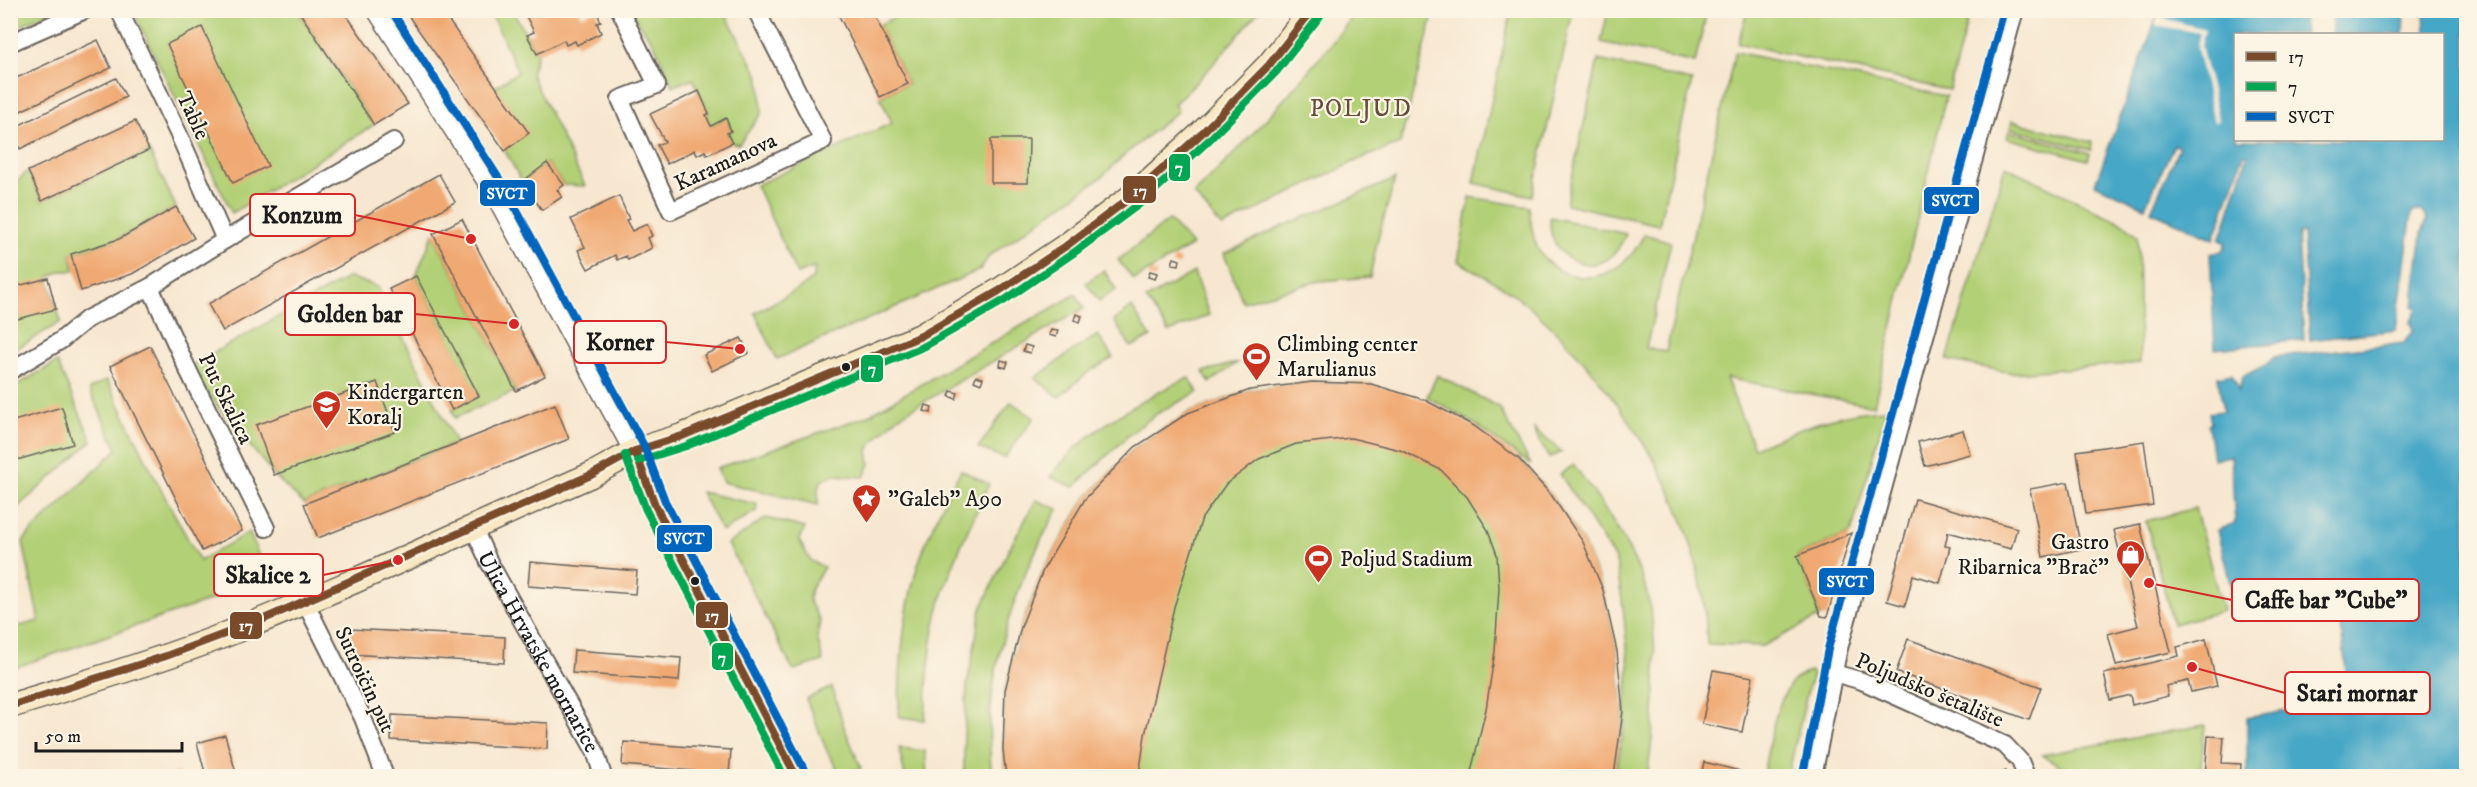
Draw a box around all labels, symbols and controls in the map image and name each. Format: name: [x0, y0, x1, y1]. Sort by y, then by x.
legend: [2234, 33, 2444, 141]
text: 17: [2288, 47, 2304, 69]
text: 7: [2288, 77, 2297, 99]
street label: Table: [170, 87, 215, 144]
district label: POLJUD: [1310, 94, 1412, 124]
text: SVCT: [2288, 107, 2335, 129]
street label: Karamanova: [670, 127, 781, 198]
line badge: 7: [1168, 153, 1191, 182]
text: 7: [1175, 158, 1183, 178]
line badge: 17: [1122, 175, 1157, 204]
line badge: SVCT: [479, 179, 536, 207]
text: 17: [1133, 181, 1147, 201]
text: SVCT: [486, 184, 528, 204]
line badge: SVCT: [1923, 186, 1980, 215]
text: SVCT: [1931, 191, 1973, 211]
callout: Konzum: [250, 194, 355, 236]
text: Konzum: [262, 201, 342, 231]
callout: Golden bar: [285, 293, 415, 335]
text: Golden bar: [297, 300, 404, 330]
callout: Korner: [574, 321, 666, 363]
text: Korner: [586, 328, 655, 358]
place label: Climbing center Marulianus: [1277, 331, 1418, 383]
sports icon: Climbing center Marulianus: [1240, 340, 1272, 382]
street label: Put Skalica: [192, 349, 260, 449]
line badge: 7: [860, 354, 884, 383]
text: 7: [868, 359, 876, 379]
unlabelled marker: [840, 361, 852, 373]
place label: Kindergarten Koralj: [347, 379, 464, 431]
school or university icon: Kindergarten Koralj: [310, 388, 342, 430]
place icon: "Galeb" A90: [851, 482, 883, 524]
place label: "Galeb" A90: [888, 486, 1002, 513]
line badge: SVCT: [656, 524, 713, 553]
text: SVCT: [663, 529, 705, 549]
place label: Gastro Ribarnica "Brač": [1958, 529, 2109, 581]
shop icon: Gastro Ribarnica "Brač": [2114, 538, 2146, 580]
sports icon: Poljud Stadium: [1303, 542, 1335, 584]
place label: Poljud Stadium: [1340, 546, 1473, 573]
street label: Ulica Hrvatske mornarice: [471, 547, 605, 758]
callout: Skalice 2: [214, 554, 323, 596]
text: Skalice 2: [225, 561, 312, 591]
line badge: SVCT: [1818, 567, 1875, 596]
text: SVCT: [1826, 572, 1868, 592]
unlabelled marker: [689, 575, 701, 587]
callout: Caffe bar "Cube": [2232, 579, 2419, 621]
text: Caffe bar "Cube": [2245, 586, 2407, 616]
line badge: 17: [695, 601, 729, 629]
text: 17: [705, 606, 719, 626]
line badge: 17: [229, 611, 263, 640]
text: 17: [239, 616, 253, 636]
street label: Sutroičin put: [328, 622, 401, 737]
line badge: 7: [711, 642, 734, 671]
street label: Poljudsko šetalište: [1851, 647, 2008, 734]
text: 7: [718, 648, 726, 668]
callout: Stari mornar: [2285, 672, 2430, 714]
text: Stari mornar: [2297, 679, 2419, 709]
scale bar: [36, 715, 182, 753]
text: 50 m: [45, 726, 81, 748]

